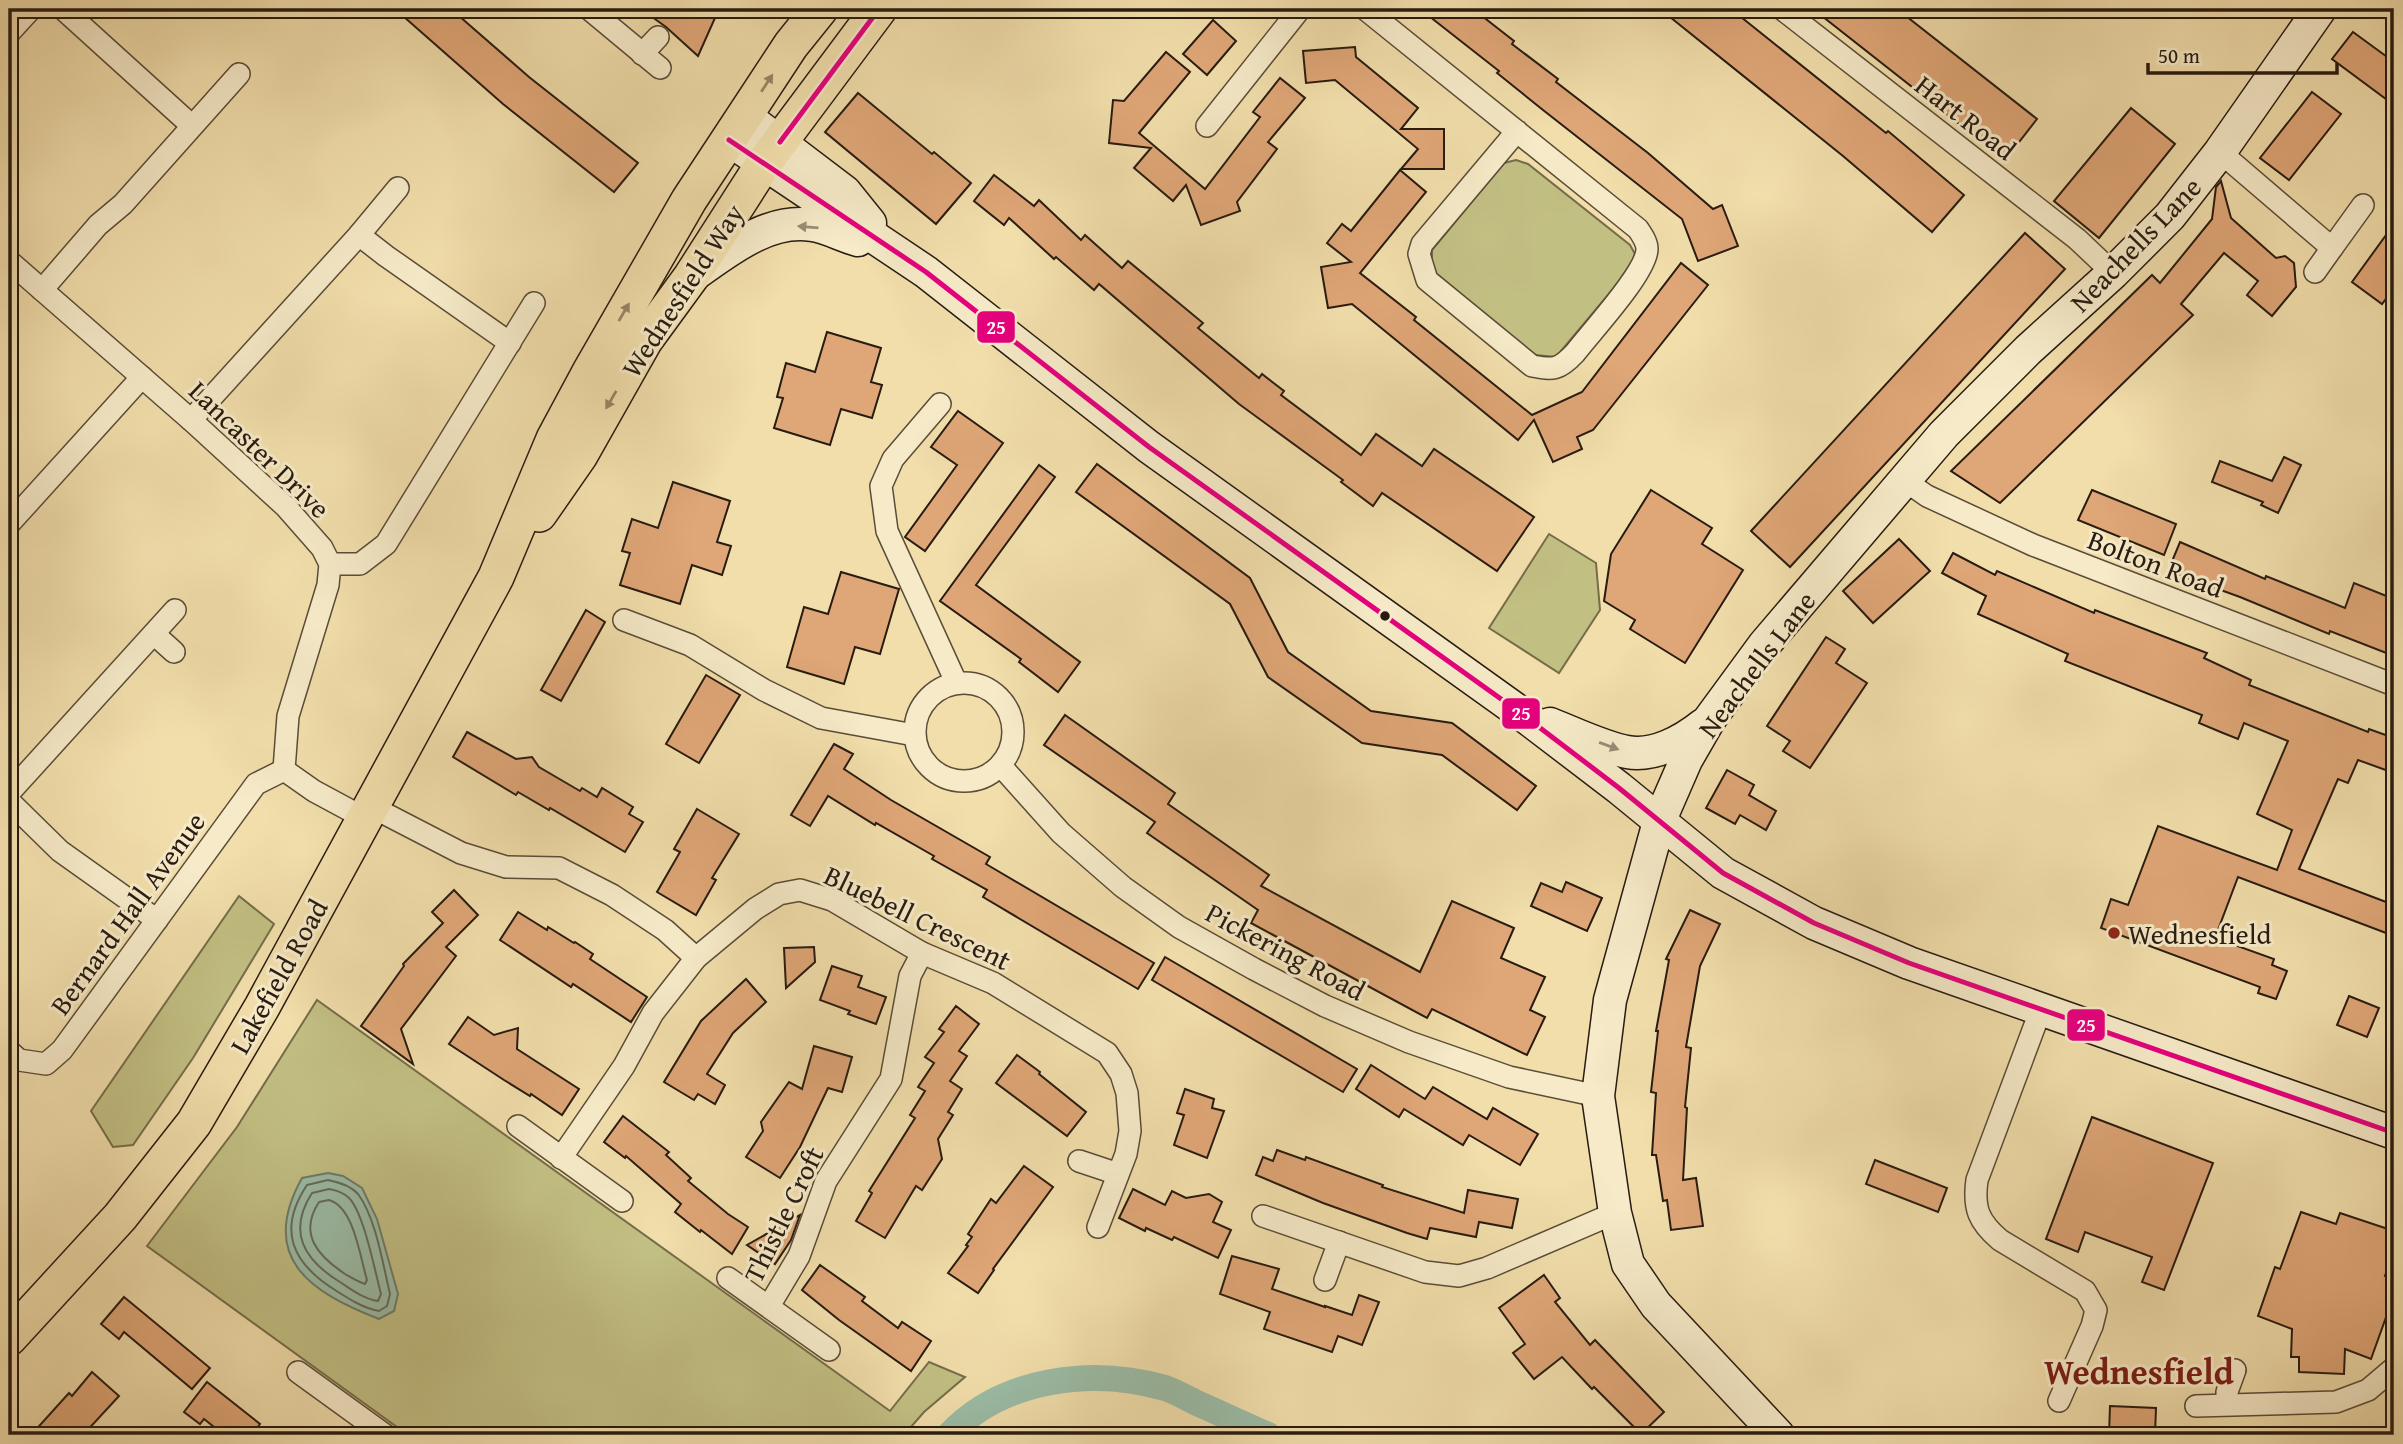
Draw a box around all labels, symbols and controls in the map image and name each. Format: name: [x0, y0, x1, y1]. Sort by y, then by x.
scale bar: [2148, 32, 2336, 76]
text: 50 m: [2158, 40, 2200, 71]
street label: Hart Road: [1907, 65, 2025, 170]
one-way arrow: [760, 73, 773, 92]
street label: Neachells Lane: [2060, 167, 2210, 321]
street label: Wednesfield Way: [610, 195, 754, 385]
one-way arrow: [797, 221, 819, 232]
one-way arrow: [618, 303, 630, 322]
line badge: 25: [976, 310, 1016, 344]
text: 25: [986, 313, 1006, 341]
street label: Lancaster Drive: [180, 371, 340, 527]
one-way arrow: [605, 390, 617, 409]
street label: Bolton Road: [2082, 518, 2230, 608]
street label: Neachells Lane: [1687, 582, 1825, 746]
unlabelled marker: [1378, 609, 1392, 623]
line badge: 25: [1501, 697, 1541, 730]
text: 25: [1511, 699, 1531, 727]
one-way arrow: [1599, 741, 1620, 752]
street label: Bernard Hall Avenue: [39, 803, 215, 1023]
street label: Bluebell Crescent: [818, 854, 1018, 980]
street label: Lakefield Road: [219, 891, 337, 1061]
street label: Pickering Road: [1199, 892, 1373, 1010]
place label: Wednesfield: [2128, 913, 2272, 954]
marker: Wednesfield: [2106, 925, 2122, 941]
line badge: 25: [2066, 1008, 2106, 1042]
text: 25: [2076, 1011, 2096, 1039]
street label: Thistle Croft: [732, 1139, 834, 1289]
district label: Wednesfield: [2044, 1346, 2235, 1397]

